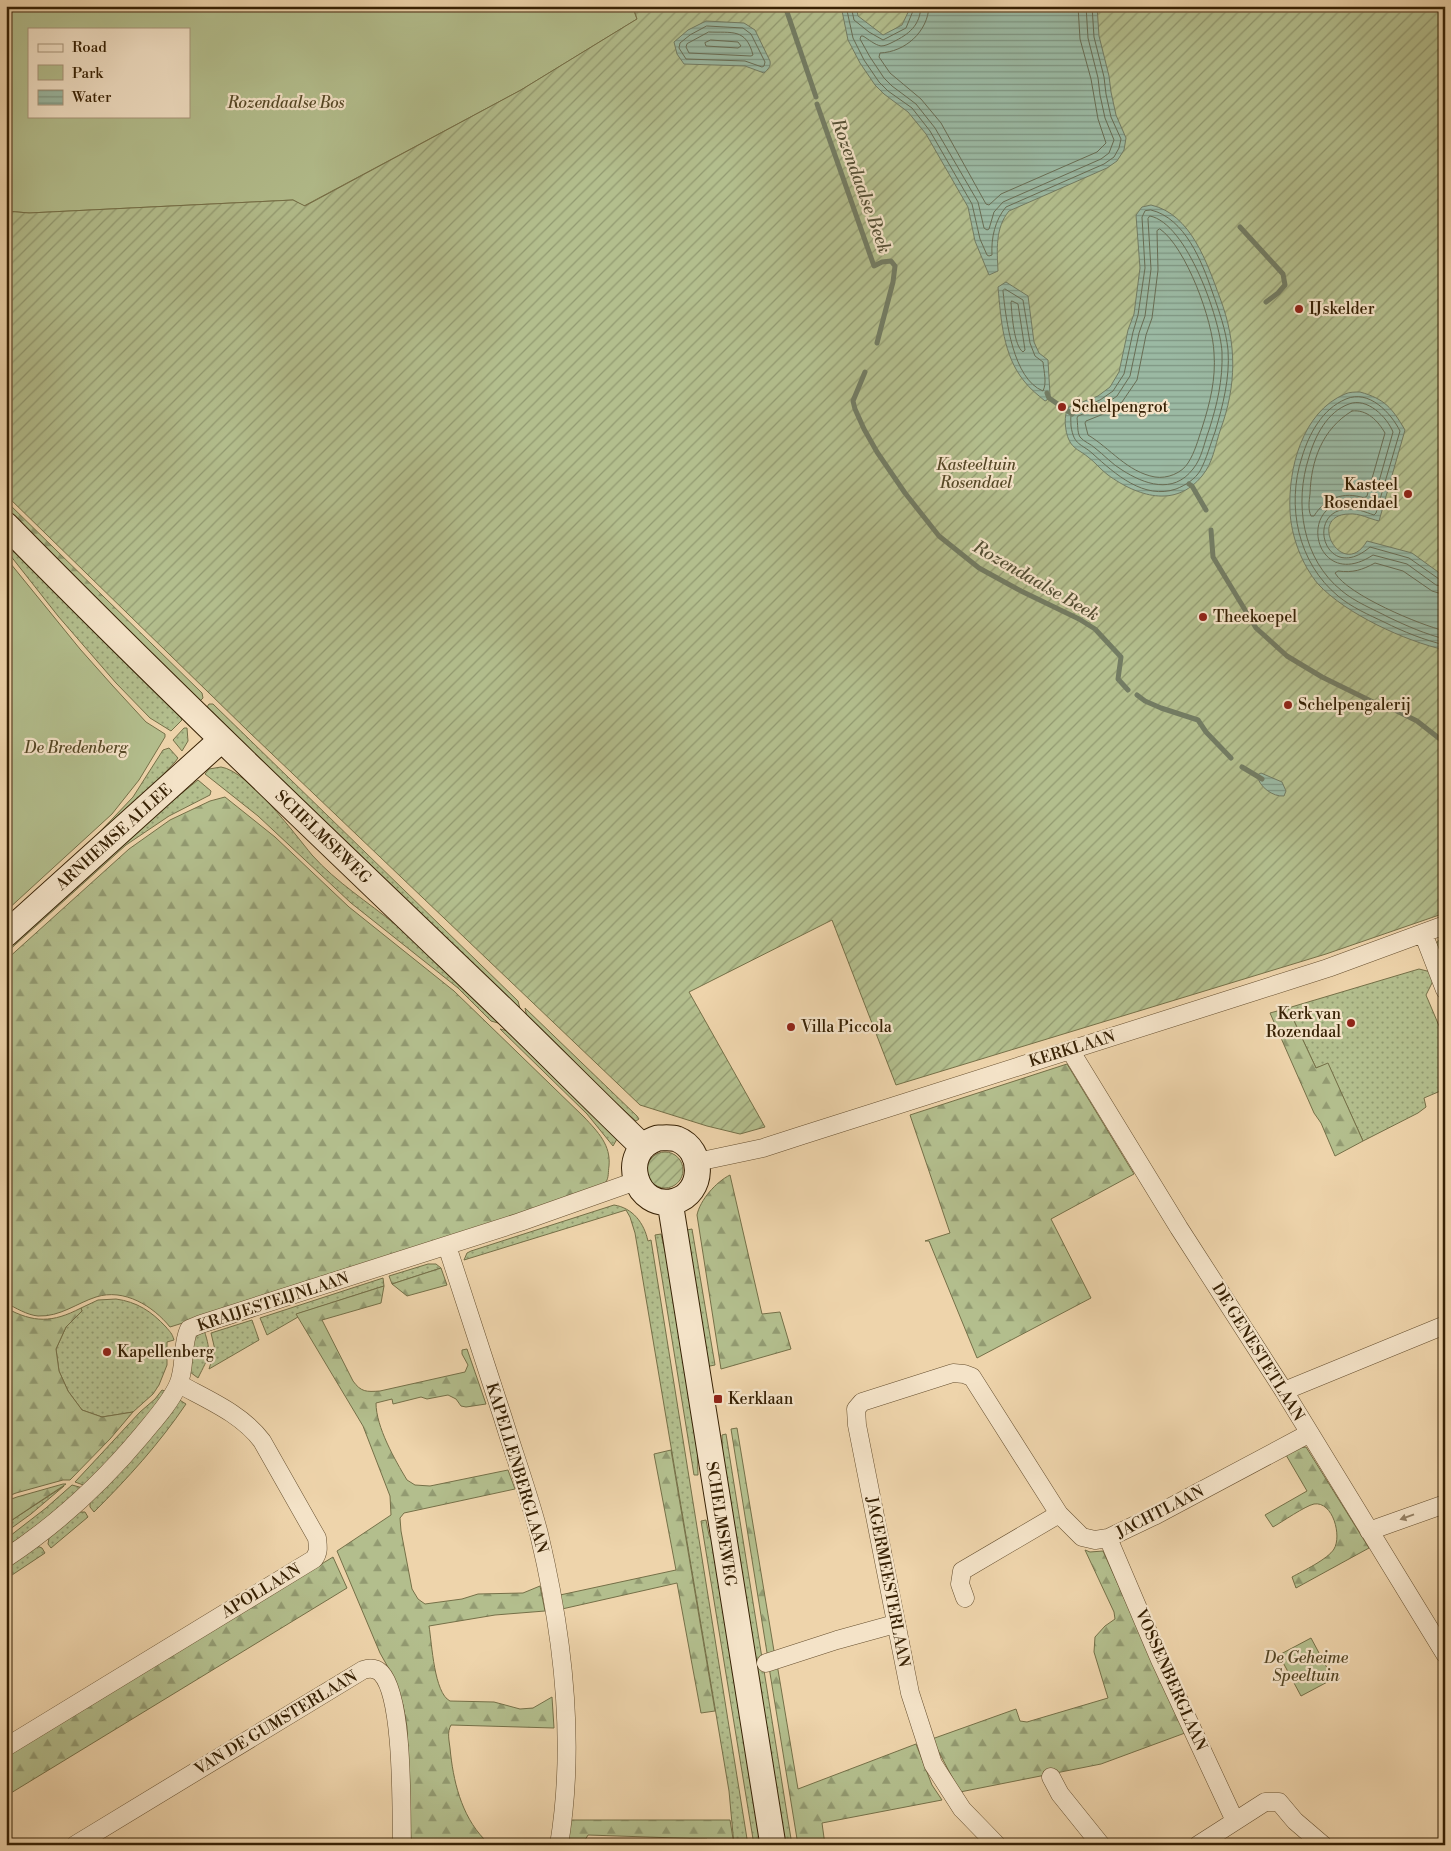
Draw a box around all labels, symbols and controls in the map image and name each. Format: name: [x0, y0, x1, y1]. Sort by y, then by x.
legend: [28, 28, 190, 118]
text: Road: [72, 38, 107, 57]
text: Park: [72, 64, 104, 83]
text: Water: [71, 88, 112, 107]
park label: Rozendaalse Bos: [226, 93, 345, 113]
water label: Rozendaalse Beek: [826, 114, 896, 257]
place label: IJskelder: [1309, 299, 1375, 319]
marker: IJskelder: [1293, 303, 1305, 315]
place label: Schelpengrot: [1072, 397, 1169, 417]
marker: Schelpengrot: [1056, 401, 1068, 413]
park label: Kasteeltuin Rosendael: [936, 455, 1017, 493]
place label: Kasteel Rosendael: [1323, 475, 1398, 513]
marker: Kasteel Rosendael: [1402, 488, 1414, 500]
water label: Rozendaalse Beek: [968, 535, 1103, 626]
place label: Theekoepel: [1213, 607, 1297, 627]
marker: Theekoepel: [1197, 611, 1209, 623]
place label: Schelpengalerij: [1298, 695, 1411, 715]
marker: Schelpengalerij: [1282, 699, 1294, 711]
park label: De Bredenberg: [23, 738, 128, 758]
street label: ARNHEMSE ALLEE: [51, 779, 176, 895]
street label: SCHELMSEWEG: [271, 786, 375, 888]
place label: Kerk van Rozendaal: [1266, 1004, 1341, 1042]
place label: Villa Piccola: [800, 1017, 893, 1037]
marker: Kerk van Rozendaal: [1345, 1017, 1357, 1029]
marker: Villa Piccola: [785, 1021, 797, 1033]
street label: KERKLAAN: [1026, 1026, 1118, 1072]
street label: KRAIJESTEIJNLAAN: [195, 1268, 352, 1336]
street label: DE GENESTETLAAN: [1207, 1279, 1309, 1425]
place label: Kapellenberg: [117, 1342, 215, 1362]
marker: Kapellenberg: [101, 1346, 113, 1358]
street label: KAPELLENBERGLAAN: [482, 1380, 552, 1556]
place label: Kerklaan: [728, 1389, 794, 1409]
marker: Kerklaan: [712, 1393, 724, 1405]
street label: SCHELMSEWEG: [701, 1460, 741, 1588]
street label: JACHTLAAN: [1112, 1481, 1207, 1543]
street label: JAGERMEESTERLAAN: [861, 1494, 914, 1669]
one-way arrow: [1399, 1513, 1414, 1521]
street label: APOLLAAN: [217, 1560, 304, 1623]
street label: VOSSENBERGLAAN: [1130, 1605, 1211, 1754]
park label: De Geheime Speeltuin: [1263, 1648, 1349, 1686]
street label: VAN DE GUMSTERLAAN: [190, 1666, 361, 1780]

